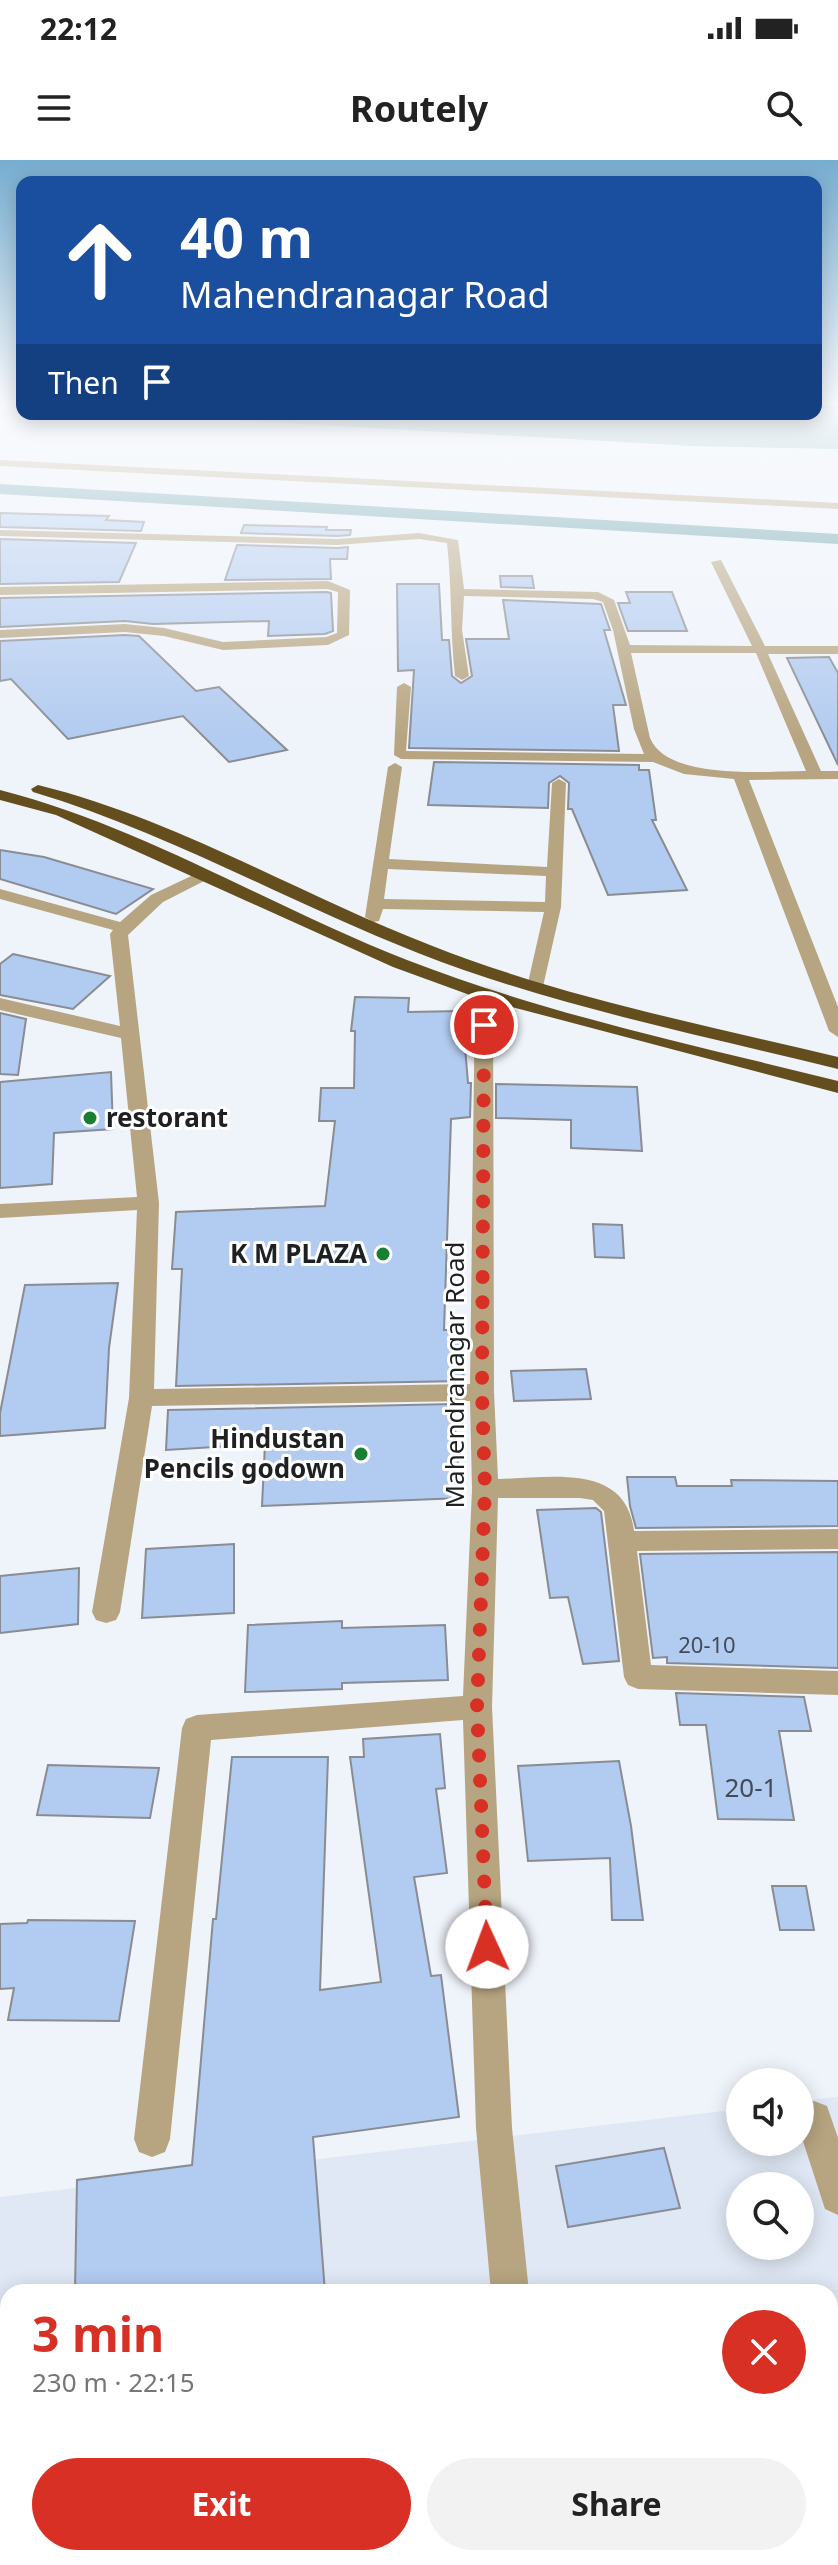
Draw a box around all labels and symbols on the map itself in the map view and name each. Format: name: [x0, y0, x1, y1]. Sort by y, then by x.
pin: [450, 991, 518, 1059]
place label: restorant: [106, 1099, 228, 1135]
marker: restorant: [81, 1109, 99, 1127]
place label: K M PLAZA: [230, 1235, 367, 1271]
street label: Mahendranagar Road: [436, 1242, 472, 1508]
marker: K M PLAZA: [374, 1245, 392, 1263]
place label: Hindustan Pencils godown: [144, 1420, 345, 1486]
marker: Hindustan Pencils godown: [352, 1445, 370, 1463]
house number: 20-10: [678, 1629, 736, 1659]
house number: 20-1: [725, 1769, 778, 1805]
position arrow: [445, 1905, 529, 1989]

